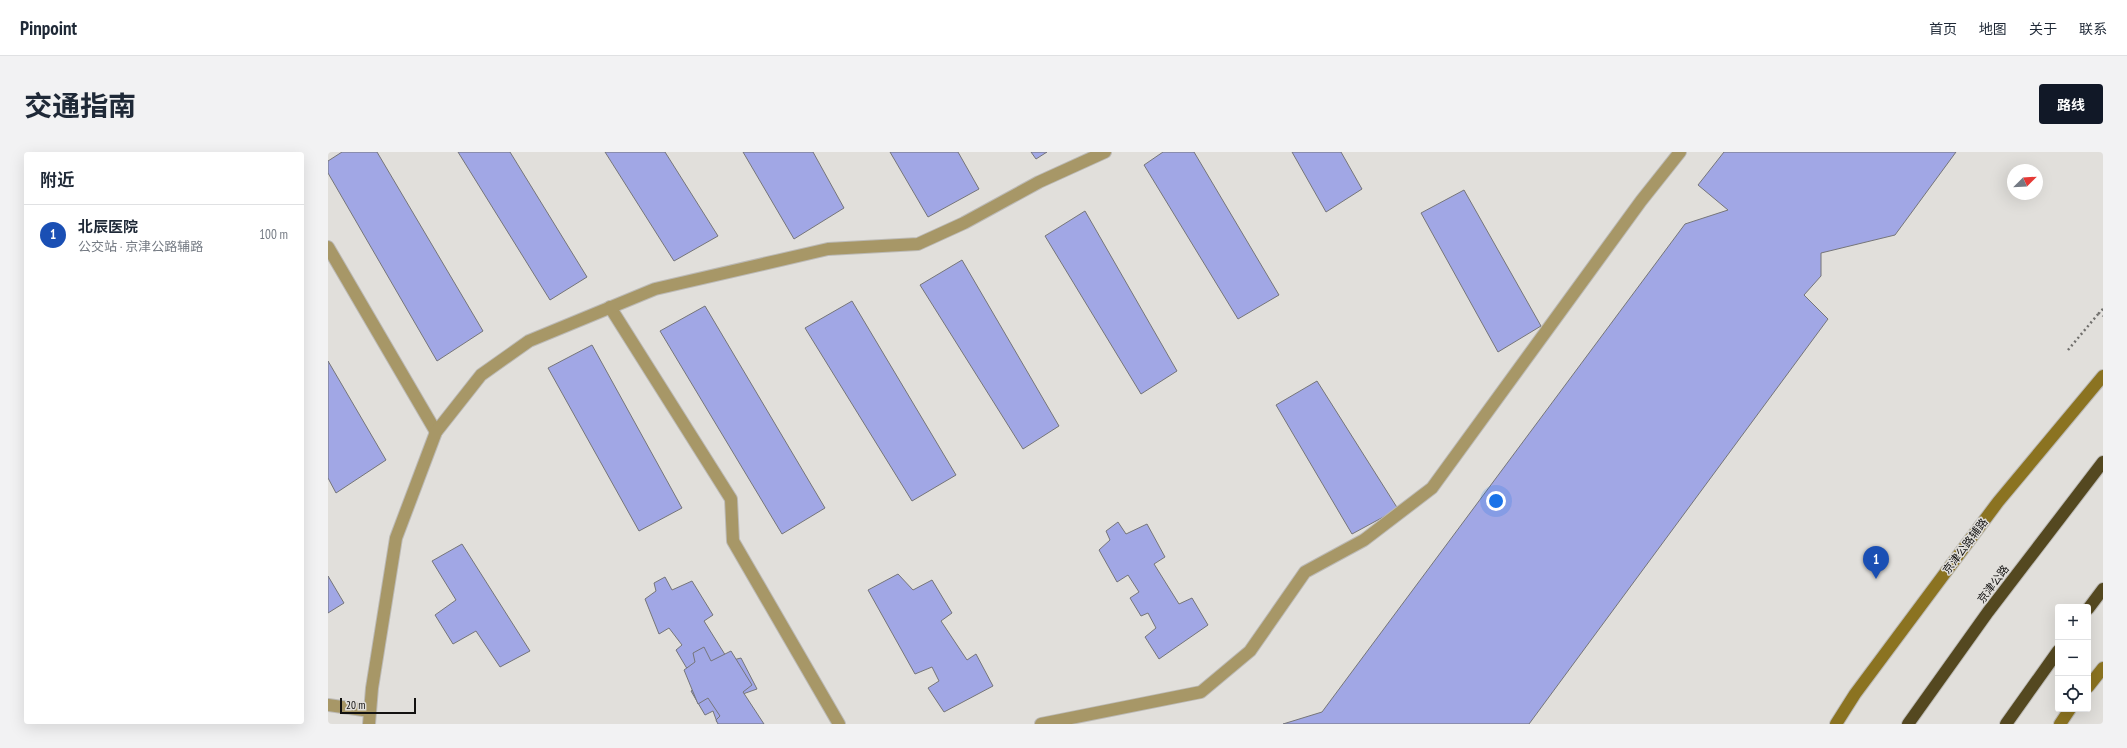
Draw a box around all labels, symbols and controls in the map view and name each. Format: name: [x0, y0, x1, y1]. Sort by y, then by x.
text: Pinpoint: [20, 16, 77, 40]
text: 首页: [1929, 20, 1957, 38]
text: 地图: [1979, 20, 2007, 38]
text: 关于: [2029, 20, 2057, 38]
text: 联系: [2079, 20, 2107, 38]
button: 路线: [2039, 84, 2103, 124]
text: 交通指南: [24, 87, 136, 124]
north arrow: [2007, 164, 2043, 200]
text: 附近: [40, 169, 74, 191]
text: 北辰医院: [78, 217, 138, 236]
text: 1: [50, 226, 56, 243]
text: 100 m: [259, 226, 288, 243]
text: 公交站 · 京津公路辅路: [78, 238, 203, 255]
your location: [1486, 491, 1506, 511]
street label: 京津公路辅路: [1940, 515, 1990, 577]
pin: 1: [1863, 546, 1889, 579]
street label: 京津公路: [1974, 562, 2012, 606]
map controls: [2055, 604, 2091, 712]
button: +: [2055, 604, 2091, 640]
button: −: [2055, 640, 2091, 676]
button: locate: [2055, 676, 2091, 712]
scale bar: [340, 696, 416, 715]
text: 20 m: [346, 698, 365, 712]

